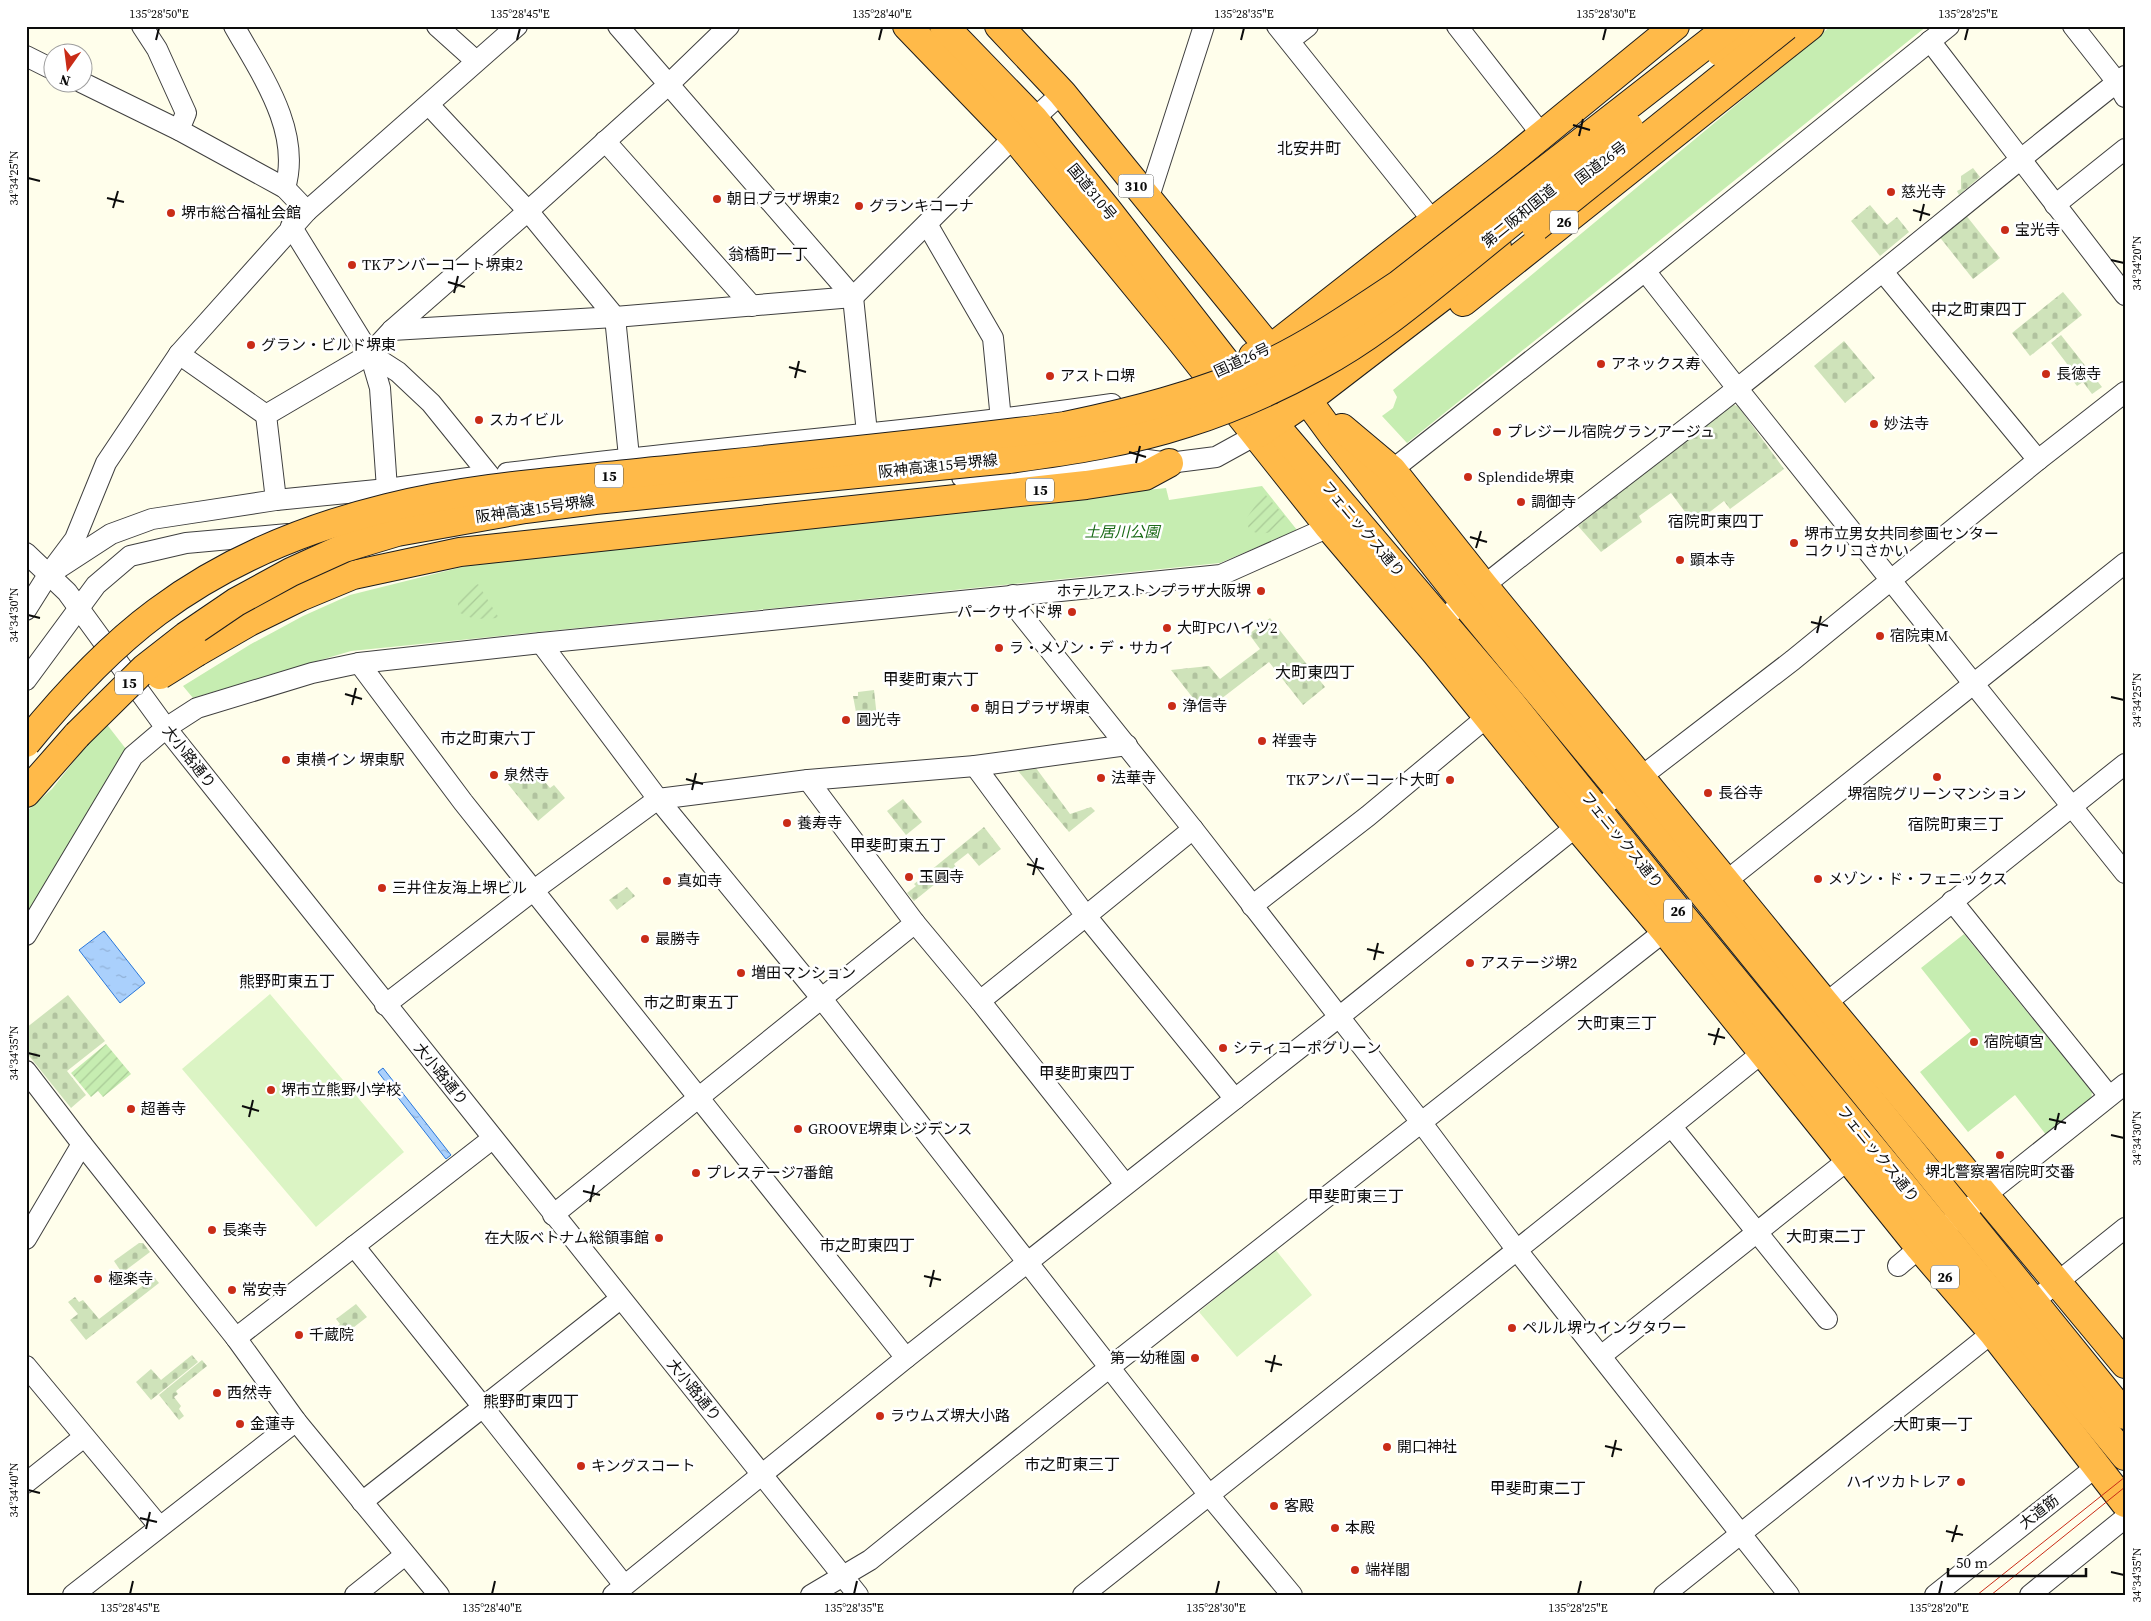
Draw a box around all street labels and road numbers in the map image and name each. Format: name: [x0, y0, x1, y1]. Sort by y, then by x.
street label: 国道26号: [1570, 136, 1631, 189]
street label: 国道310号: [1063, 159, 1122, 225]
road number: 310: [1118, 175, 1154, 198]
street label: 第二阪和国道: [1477, 179, 1560, 252]
road number: 26: [1550, 210, 1578, 233]
street label: 国道26号: [1210, 337, 1273, 382]
street label: 阪神高速15号堺線: [877, 449, 999, 482]
road number: 15: [595, 464, 623, 488]
street label: フェニックス通り: [1317, 476, 1410, 581]
road number: 15: [1026, 478, 1054, 502]
street label: 阪神高速15号堺線: [474, 490, 596, 527]
road number: 15: [115, 671, 143, 694]
street label: 大小路通り: [158, 721, 221, 793]
street label: フェニックス通り: [1577, 787, 1668, 893]
road number: 26: [1664, 899, 1692, 922]
street label: 大小路通り: [410, 1038, 473, 1109]
street label: フェニックス通り: [1833, 1101, 1924, 1207]
road number: 26: [1931, 1266, 1959, 1288]
street label: 大小路通り: [663, 1354, 726, 1425]
street label: 大道筋: [2014, 1489, 2063, 1534]

